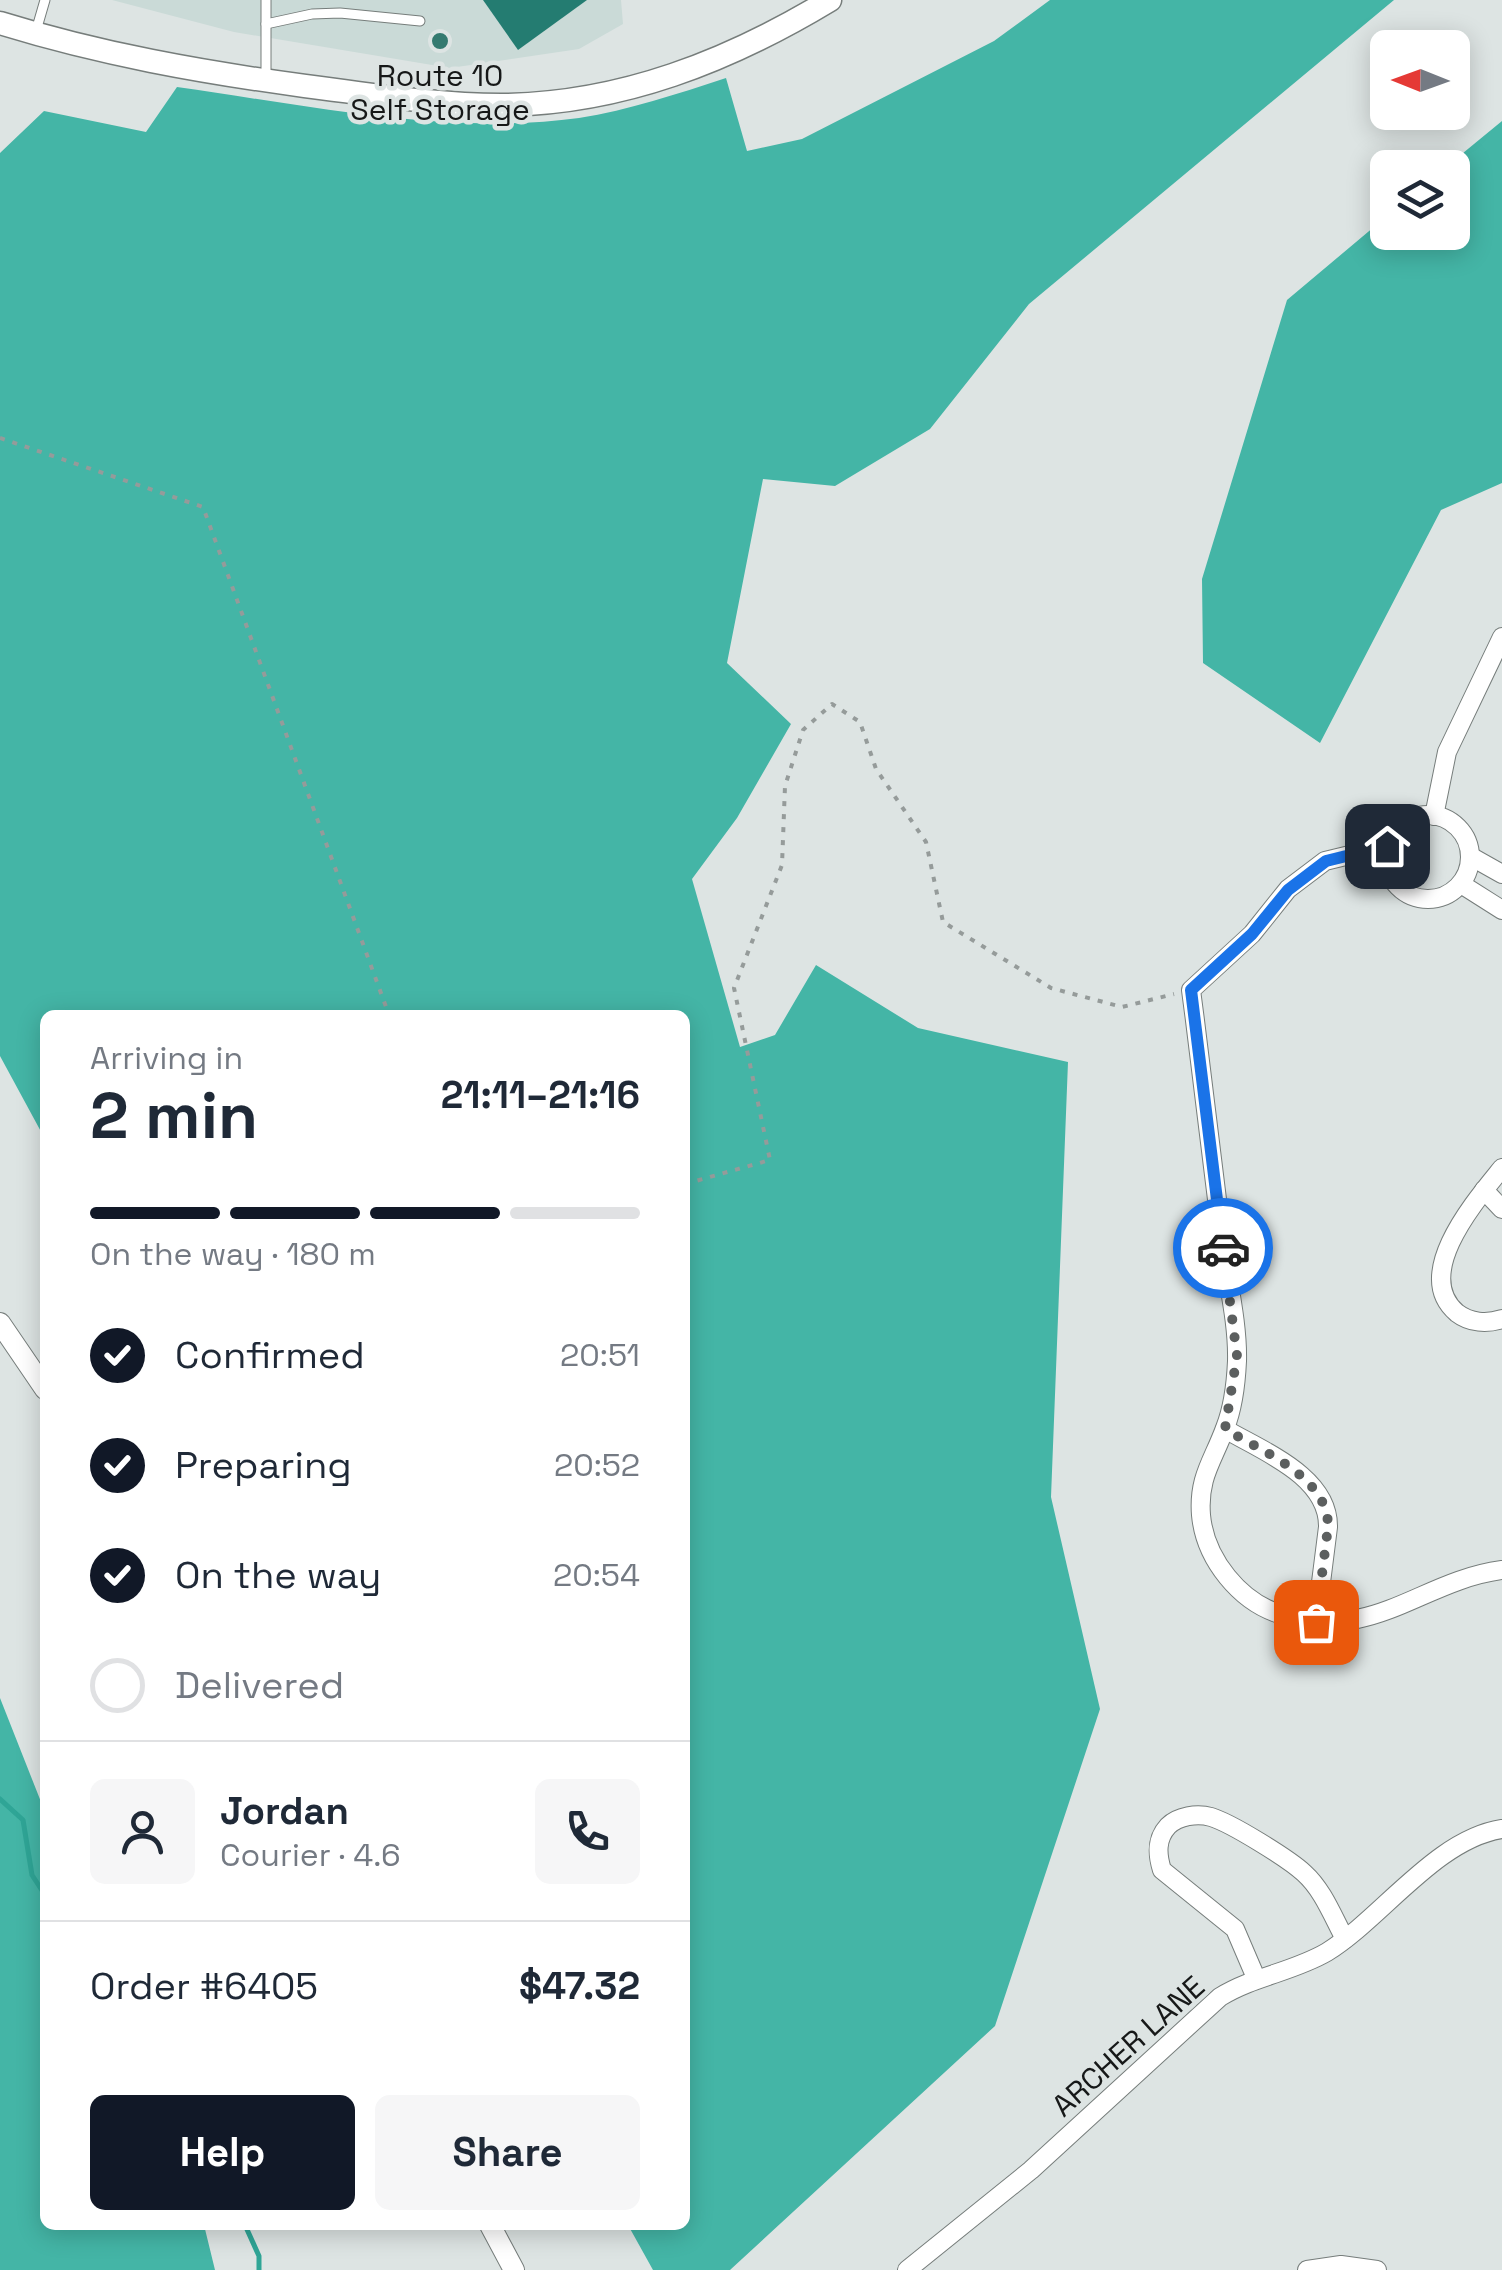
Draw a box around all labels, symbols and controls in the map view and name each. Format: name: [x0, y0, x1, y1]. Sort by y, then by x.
marker: Route 10 Self Storage: [429, 30, 451, 52]
north arrow: [1370, 30, 1470, 130]
map controls: [1370, 30, 1470, 250]
place label: Route 10 Self Storage: [350, 56, 530, 129]
button: layers: [1370, 150, 1470, 250]
pin: [1345, 804, 1430, 889]
icon: home: [1360, 819, 1415, 874]
text: Arriving in: [90, 1038, 243, 1078]
text: 21:11–21:16: [441, 1071, 640, 1119]
text: 2 min: [90, 1074, 258, 1157]
courier: [1173, 1198, 1273, 1298]
icon: car: [1196, 1221, 1251, 1276]
text: On the way · 180 m: [90, 1234, 376, 1274]
icon: check: [90, 1328, 145, 1383]
text: Confirmed: [175, 1331, 365, 1379]
text: 20:51: [560, 1335, 640, 1375]
icon: check: [90, 1438, 145, 1493]
text: Preparing: [175, 1441, 352, 1489]
text: 20:52: [554, 1445, 640, 1485]
icon: check: [90, 1548, 145, 1603]
text: On the way: [175, 1551, 381, 1599]
text: 20:54: [553, 1555, 640, 1595]
pin: [1274, 1580, 1359, 1665]
icon: bag: [1289, 1595, 1344, 1650]
text: Delivered: [175, 1661, 344, 1709]
button: person: [90, 1779, 195, 1884]
button: phone: [535, 1779, 640, 1884]
text: Jordan: [220, 1787, 349, 1835]
text: Courier · 4.6: [220, 1835, 401, 1875]
text: Order #6405: [90, 1962, 318, 2010]
text: $47.32: [519, 1962, 640, 2010]
street label: ARCHER LANE: [1043, 1967, 1213, 2125]
button: Help: [90, 2095, 355, 2210]
button: Share: [375, 2095, 640, 2210]

